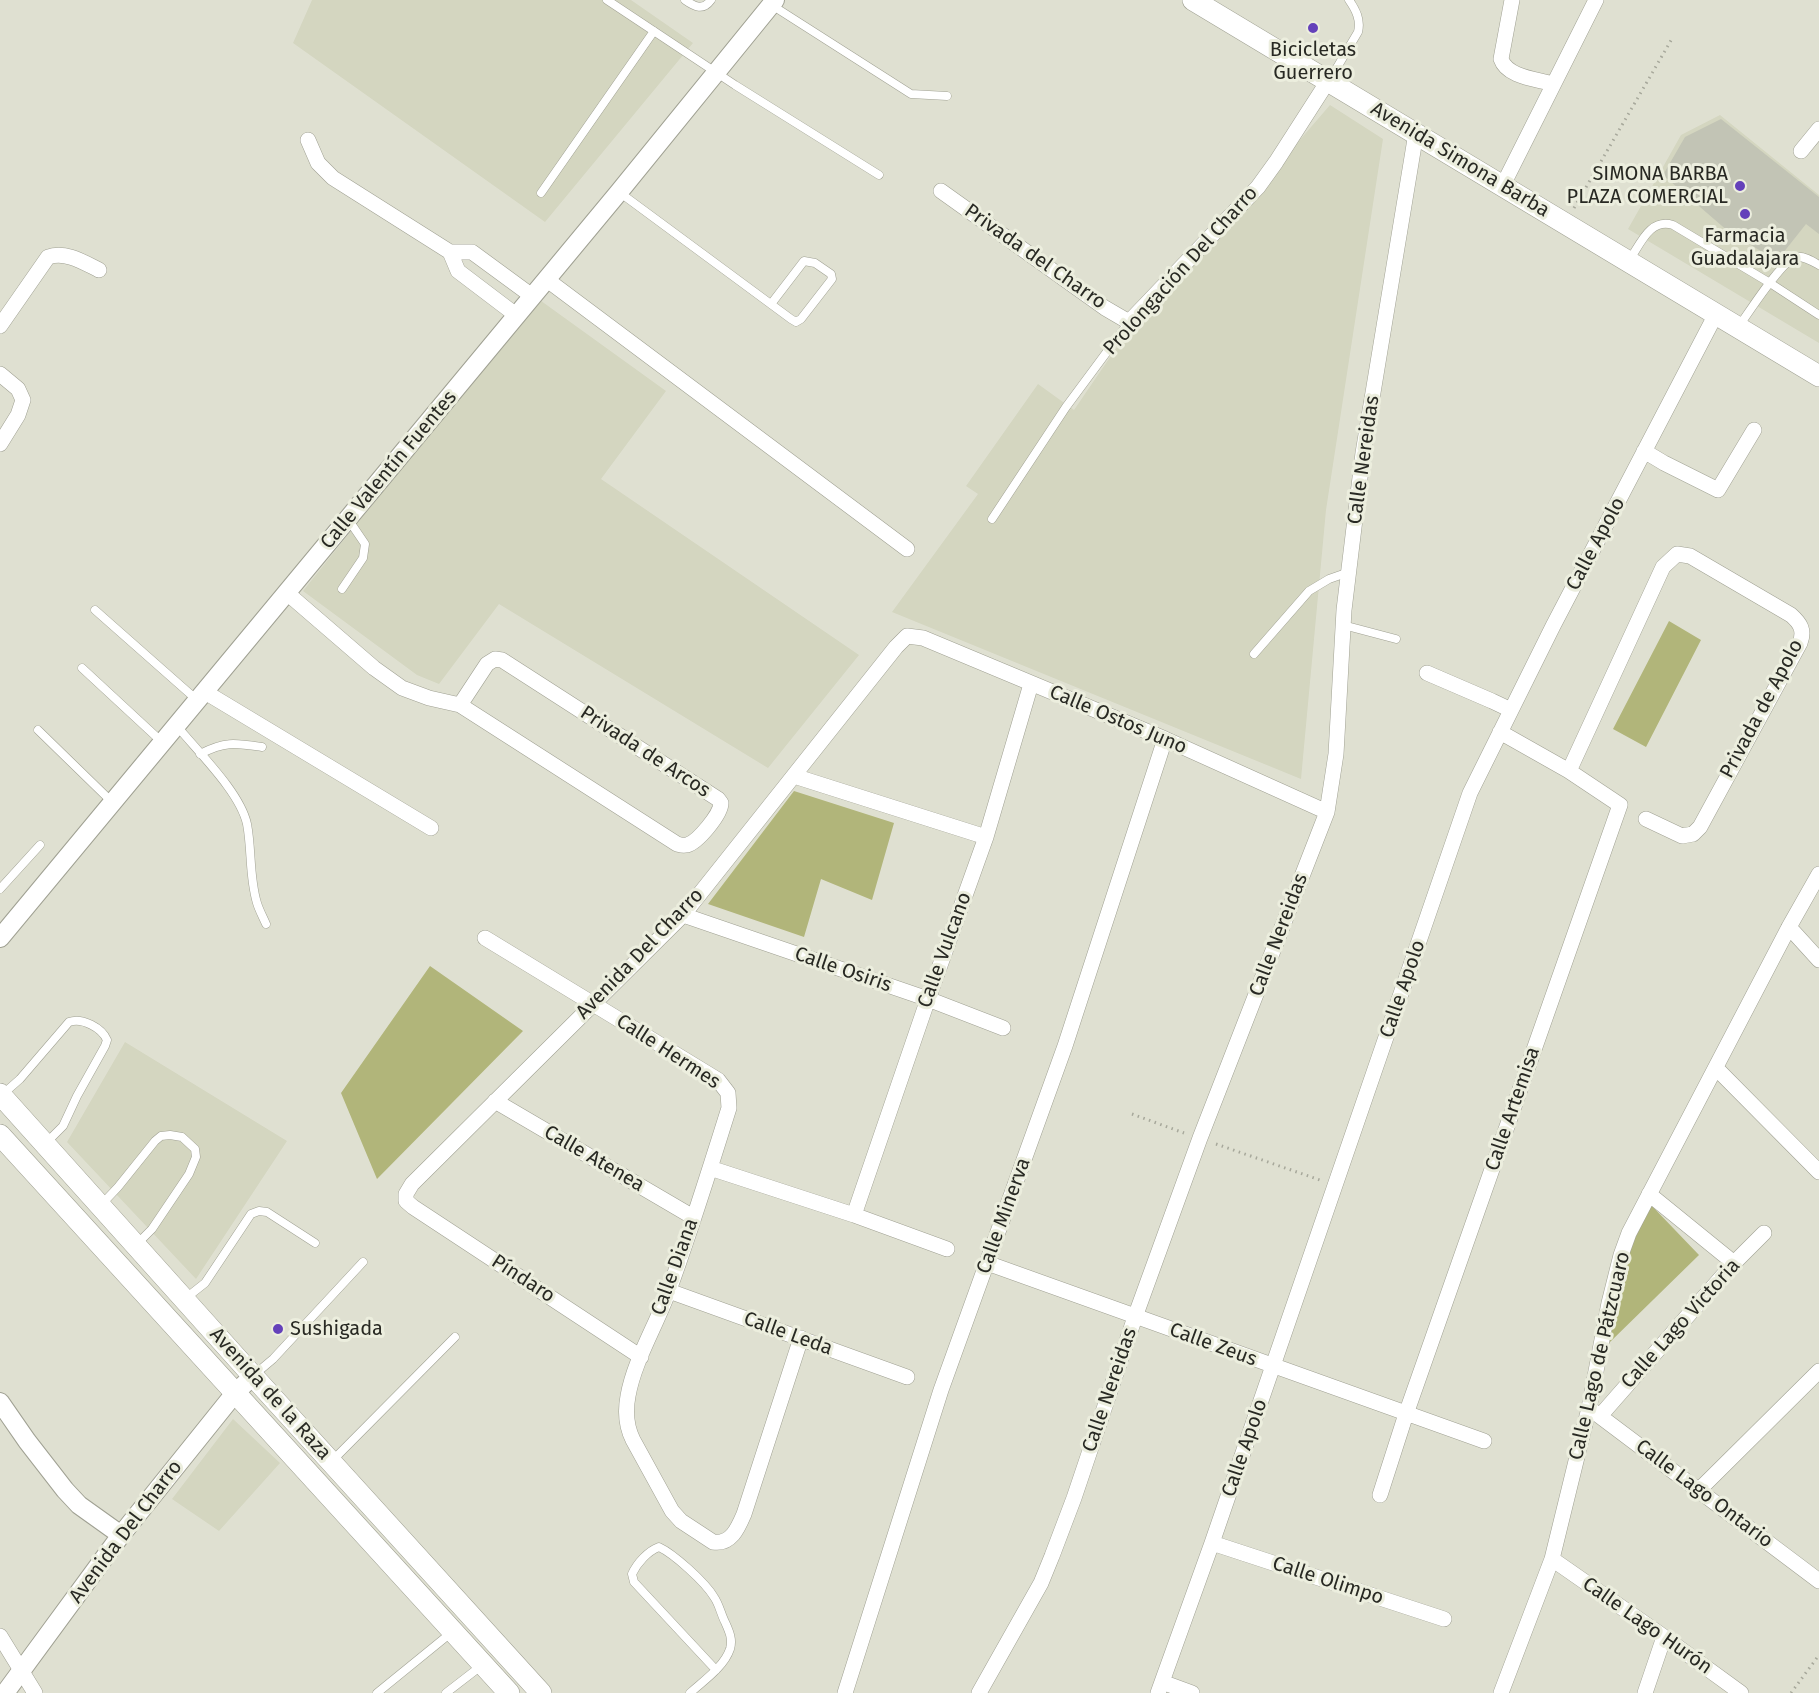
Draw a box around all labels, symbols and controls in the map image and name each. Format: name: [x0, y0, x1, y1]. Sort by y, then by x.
marker: Bicicletas Guerrero: [1306, 21, 1320, 35]
place label: Bicicletas Guerrero: [1270, 38, 1356, 85]
street label: Avenida Simona Barba: [1366, 97, 1554, 223]
place label: SIMONA BARBA PLAZA COMERCIAL: [1567, 162, 1728, 209]
marker: SIMONA BARBA PLAZA COMERCIAL: [1733, 179, 1747, 193]
street label: Prolongación Del Charro: [1099, 182, 1263, 360]
street label: Privada del Charro: [960, 199, 1110, 315]
marker: Farmacia Guadalajara: [1738, 207, 1752, 221]
place label: Farmacia Guadalajara: [1691, 224, 1799, 271]
street label: Calle Valentín Fuentes: [316, 386, 462, 554]
street label: Calle Nereidas: [1343, 394, 1385, 526]
street label: Calle Apolo: [1561, 493, 1631, 595]
street label: Privada de Apolo: [1715, 635, 1809, 783]
street label: Calle Ostos Juno: [1046, 680, 1190, 760]
street label: Privada de Arcos: [576, 701, 714, 803]
street label: Calle Nereidas: [1245, 870, 1313, 1000]
street label: Avenida Del Charro: [571, 884, 709, 1024]
street label: Calle Vulcano: [913, 889, 977, 1011]
street label: Calle Apolo: [1375, 937, 1431, 1041]
street label: Calle Osiris: [791, 942, 895, 998]
street label: Calle Hermes: [612, 1010, 724, 1094]
street label: Calle Artemisa: [1481, 1044, 1545, 1174]
street label: Calle Atenea: [539, 1121, 649, 1197]
street label: Calle Minerva: [972, 1155, 1036, 1277]
street label: Calle Diana: [646, 1215, 704, 1319]
street label: Píndaro: [487, 1250, 559, 1308]
street label: Calle Lago de Pátzcuaro: [1564, 1250, 1636, 1462]
street label: Calle Lago Victoria: [1616, 1254, 1746, 1394]
street label: Calle Leda: [740, 1307, 836, 1361]
place label: Sushigada: [290, 1317, 383, 1341]
street label: Calle Zeus: [1166, 1318, 1260, 1372]
marker: Sushigada: [271, 1322, 285, 1336]
street label: Avenida de la Raza: [204, 1323, 336, 1465]
street label: Calle Nereidas: [1078, 1325, 1142, 1455]
street label: Calle Apolo: [1217, 1396, 1273, 1500]
street label: Calle Lago Ontario: [1631, 1435, 1777, 1553]
street label: Avenida Del Charro: [64, 1456, 188, 1608]
street label: Calle Olimpo: [1269, 1552, 1387, 1610]
street label: Calle Lago Hurón: [1578, 1572, 1716, 1680]

